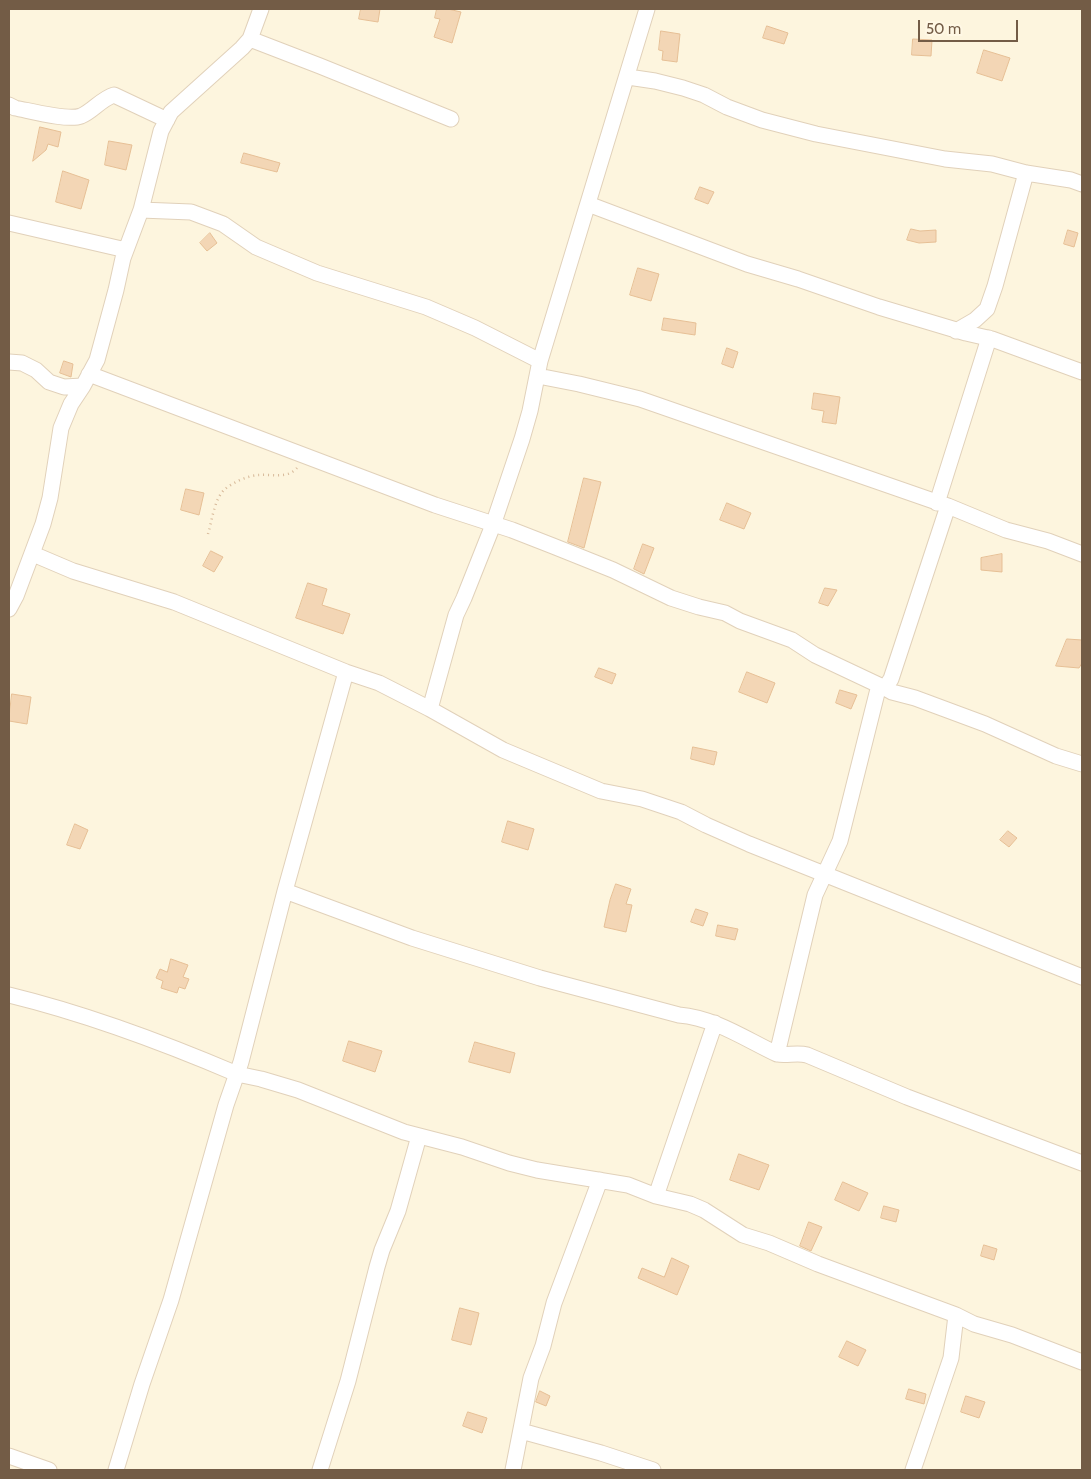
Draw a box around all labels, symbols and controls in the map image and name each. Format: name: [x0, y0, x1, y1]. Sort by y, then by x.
scale bar: [921, 10, 1021, 42]
text: 50 m: [926, 20, 961, 38]

